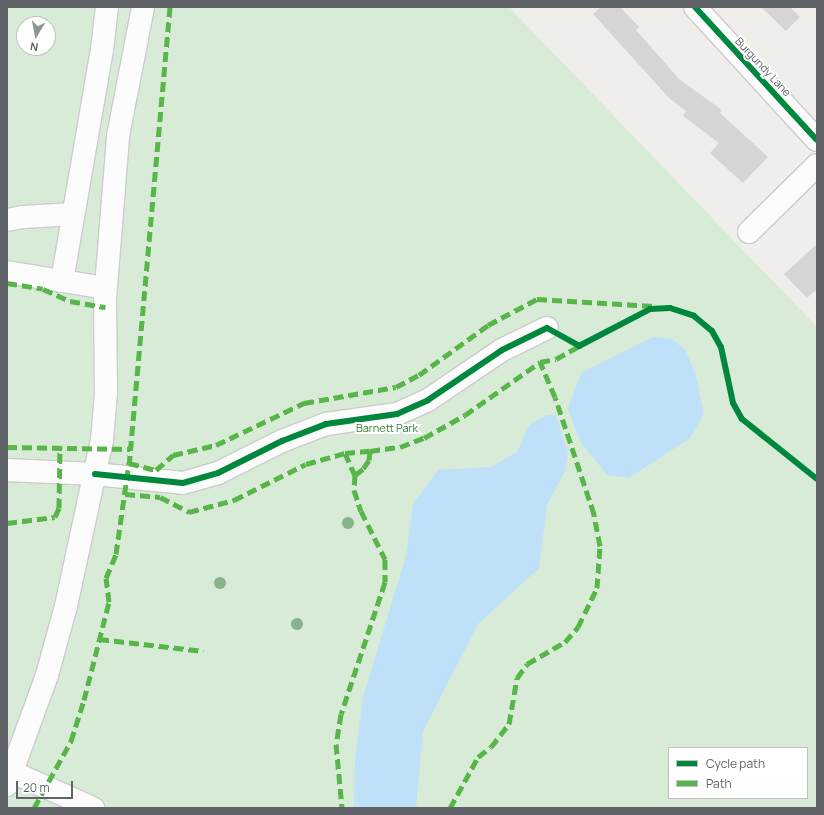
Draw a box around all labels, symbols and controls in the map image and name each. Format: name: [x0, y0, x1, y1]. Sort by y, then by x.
north arrow: [16, 16, 56, 56]
street label: Burgundy Lane: [732, 35, 794, 99]
text: N: [29, 39, 39, 55]
park label: Barnett Park: [356, 421, 418, 435]
legend: [668, 747, 808, 799]
text: Cycle path: [706, 755, 765, 772]
scale bar: [18, 773, 75, 799]
text: Path: [706, 775, 732, 792]
text: 20 m: [23, 779, 50, 796]

